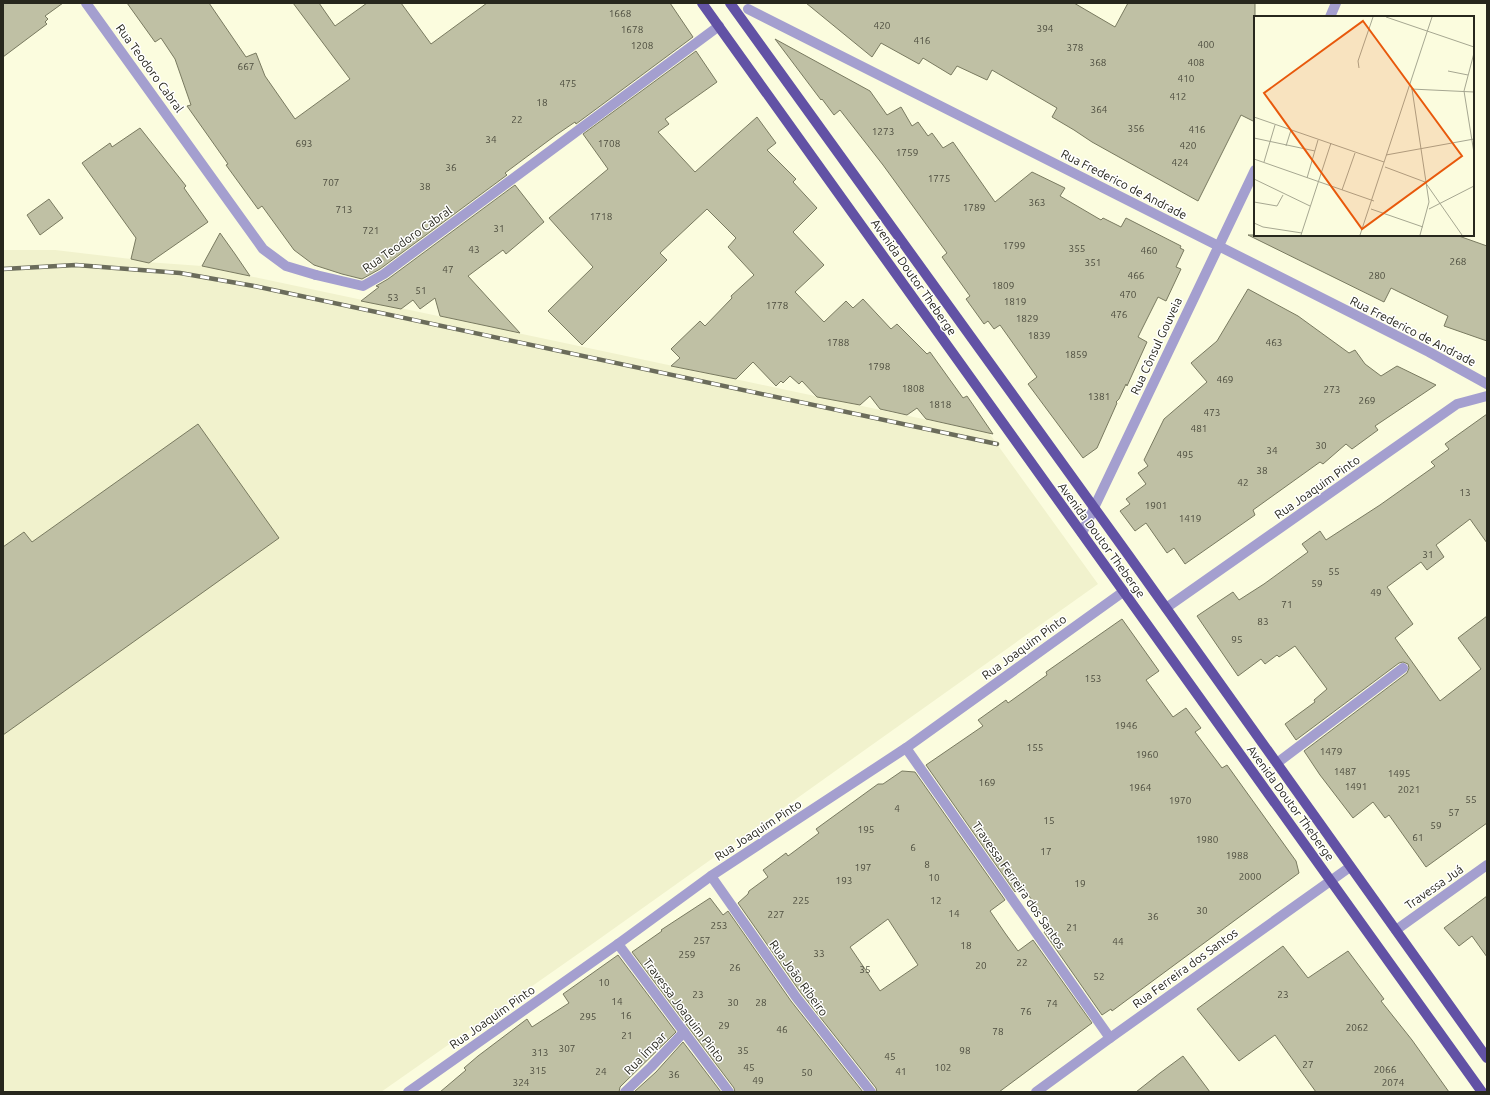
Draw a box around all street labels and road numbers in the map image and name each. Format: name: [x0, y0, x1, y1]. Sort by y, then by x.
street label: Rua Teodoro Cabral: [114, 21, 186, 115]
street label: Rua Frederico de Andrade: [1059, 147, 1189, 221]
street label: Rua Teodoro Cabral: [360, 203, 454, 275]
street label: Avenida Doutor Theberge: [869, 216, 959, 338]
street label: Rua Frederico de Andrade: [1348, 294, 1478, 368]
street label: Rua Cônsul Gouveia: [1128, 295, 1184, 397]
street label: Rua Joaquim Pinto: [1272, 453, 1362, 521]
street label: Avenida Doutor Theberge: [1056, 480, 1148, 600]
street label: Rua Joaquim Pinto: [979, 612, 1069, 682]
street label: Avenida Doutor Theberge: [1245, 743, 1337, 863]
street label: Rua Joaquim Pinto: [712, 797, 804, 863]
street label: Travessa Ferreira dos Santos: [970, 819, 1068, 951]
street label: Travessa Juá: [1403, 862, 1465, 912]
street label: Rua Ferreira dos Santos: [1130, 926, 1240, 1010]
street label: Rua João Ribeiro: [767, 938, 831, 1018]
street label: Travessa Joaquim Pinto: [641, 956, 727, 1064]
street label: Rua Joaquim Pinto: [447, 983, 537, 1051]
street label: Rua Ímpar: [621, 1029, 669, 1077]

